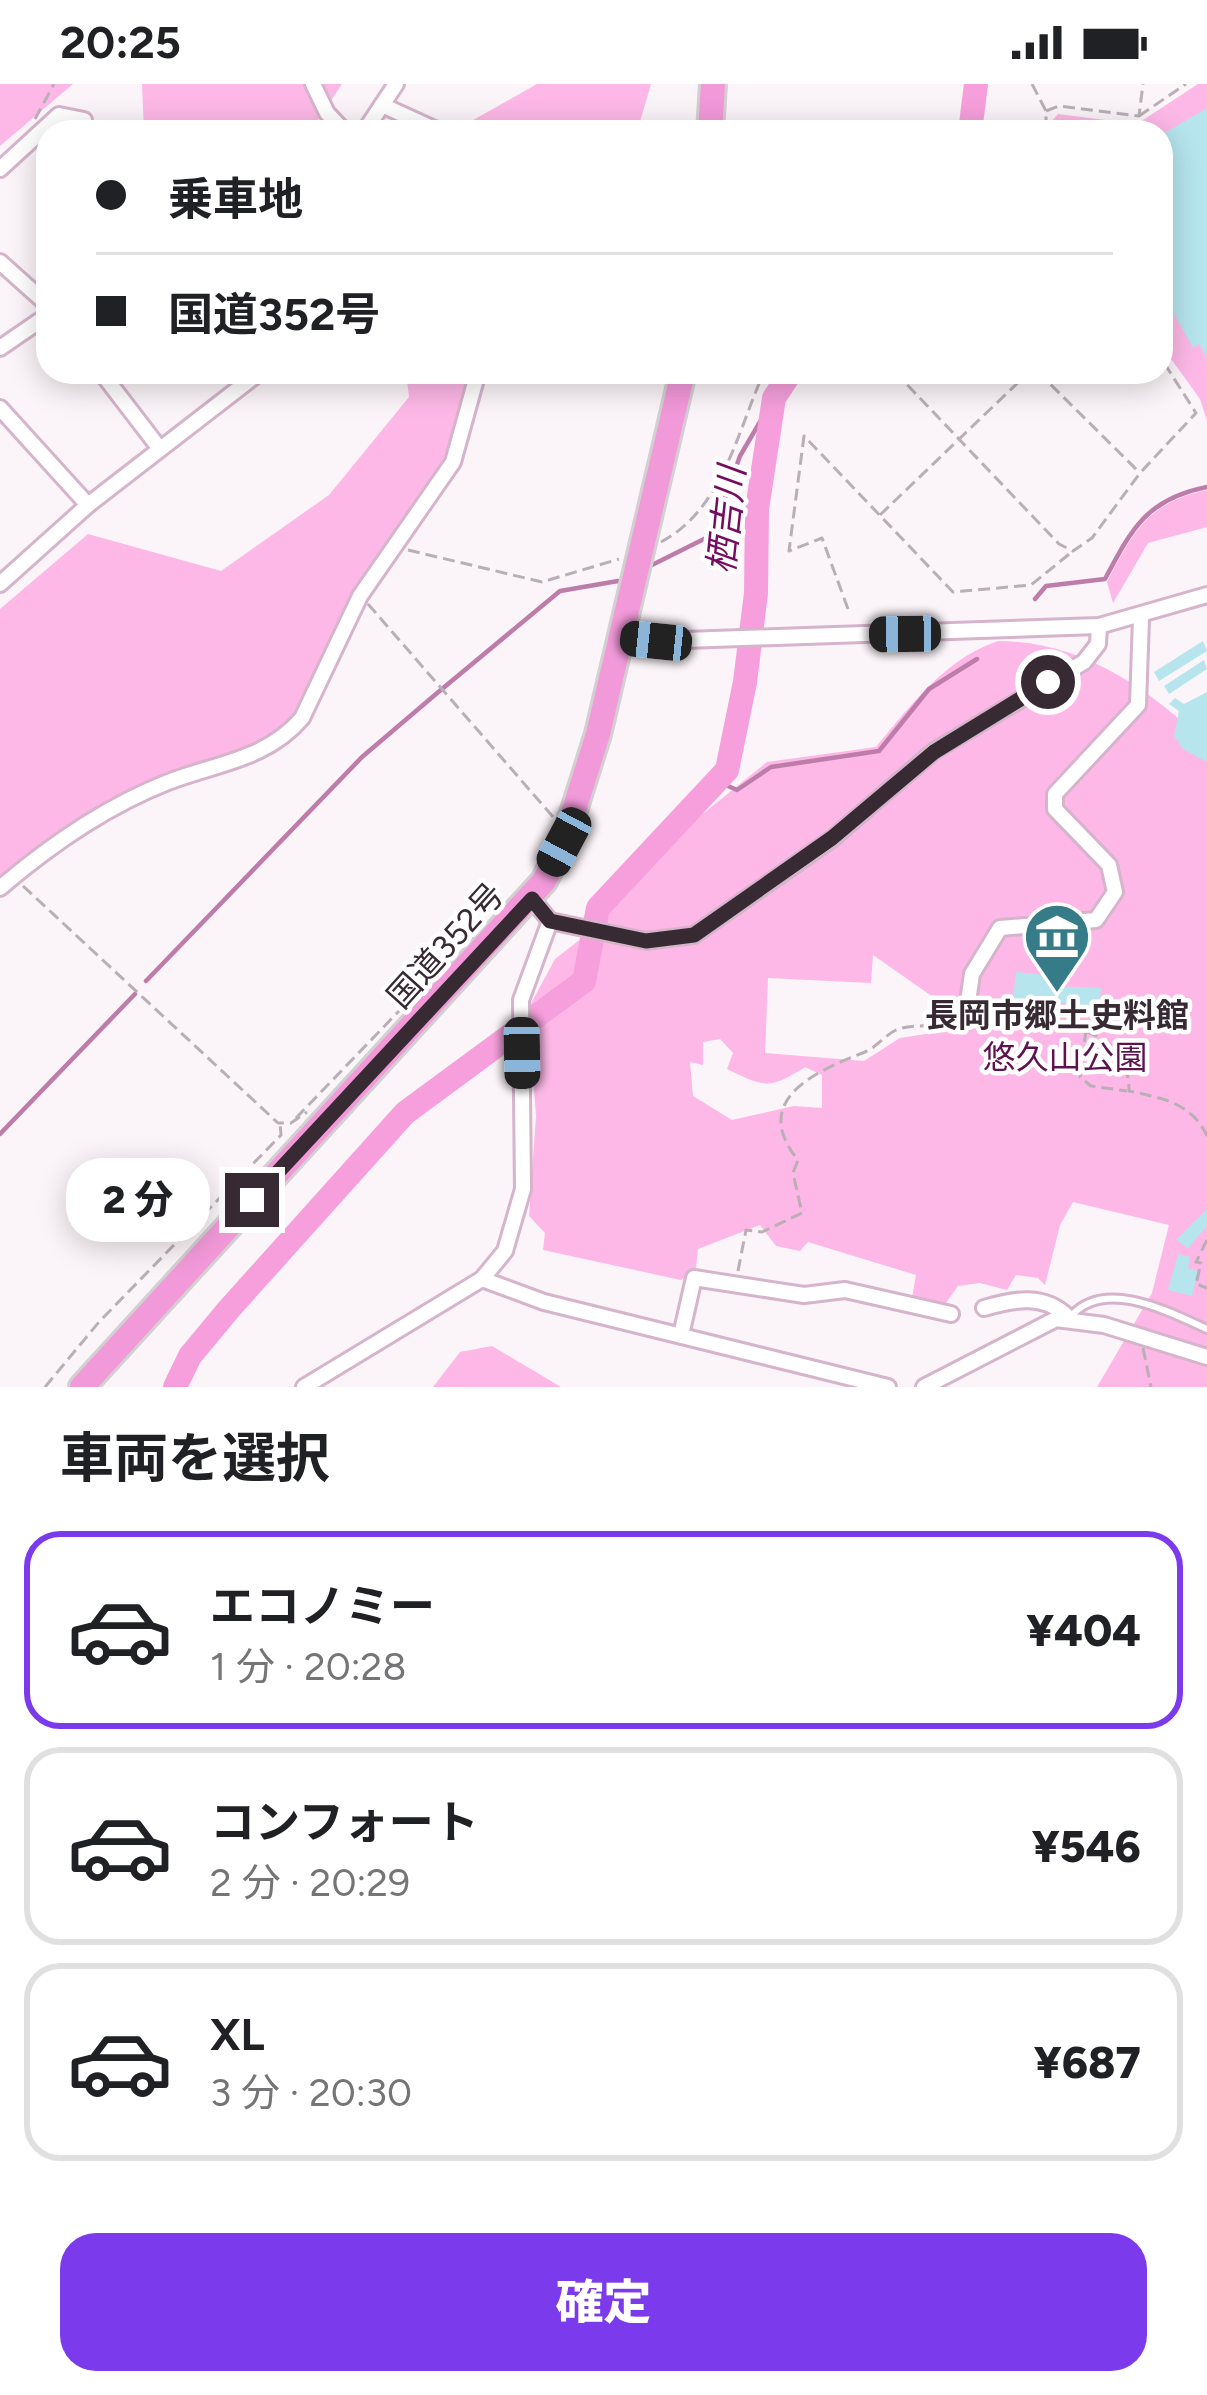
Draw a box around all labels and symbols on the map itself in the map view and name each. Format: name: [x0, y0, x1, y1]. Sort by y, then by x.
water label: 栖吉川: [699, 460, 754, 576]
car: [869, 615, 941, 653]
car: [618, 619, 694, 663]
route start: [1021, 655, 1075, 709]
car: [531, 802, 597, 882]
street label: 国道352号: [379, 875, 512, 1016]
museum icon: 長岡市郷土史料館: [1022, 901, 1092, 995]
place label: 長岡市郷土史料館: [925, 996, 1189, 1035]
car: [503, 1017, 541, 1089]
park label: 悠久山公園: [983, 1038, 1148, 1077]
callout: 2 分: [66, 1158, 210, 1242]
route end: [225, 1173, 279, 1227]

